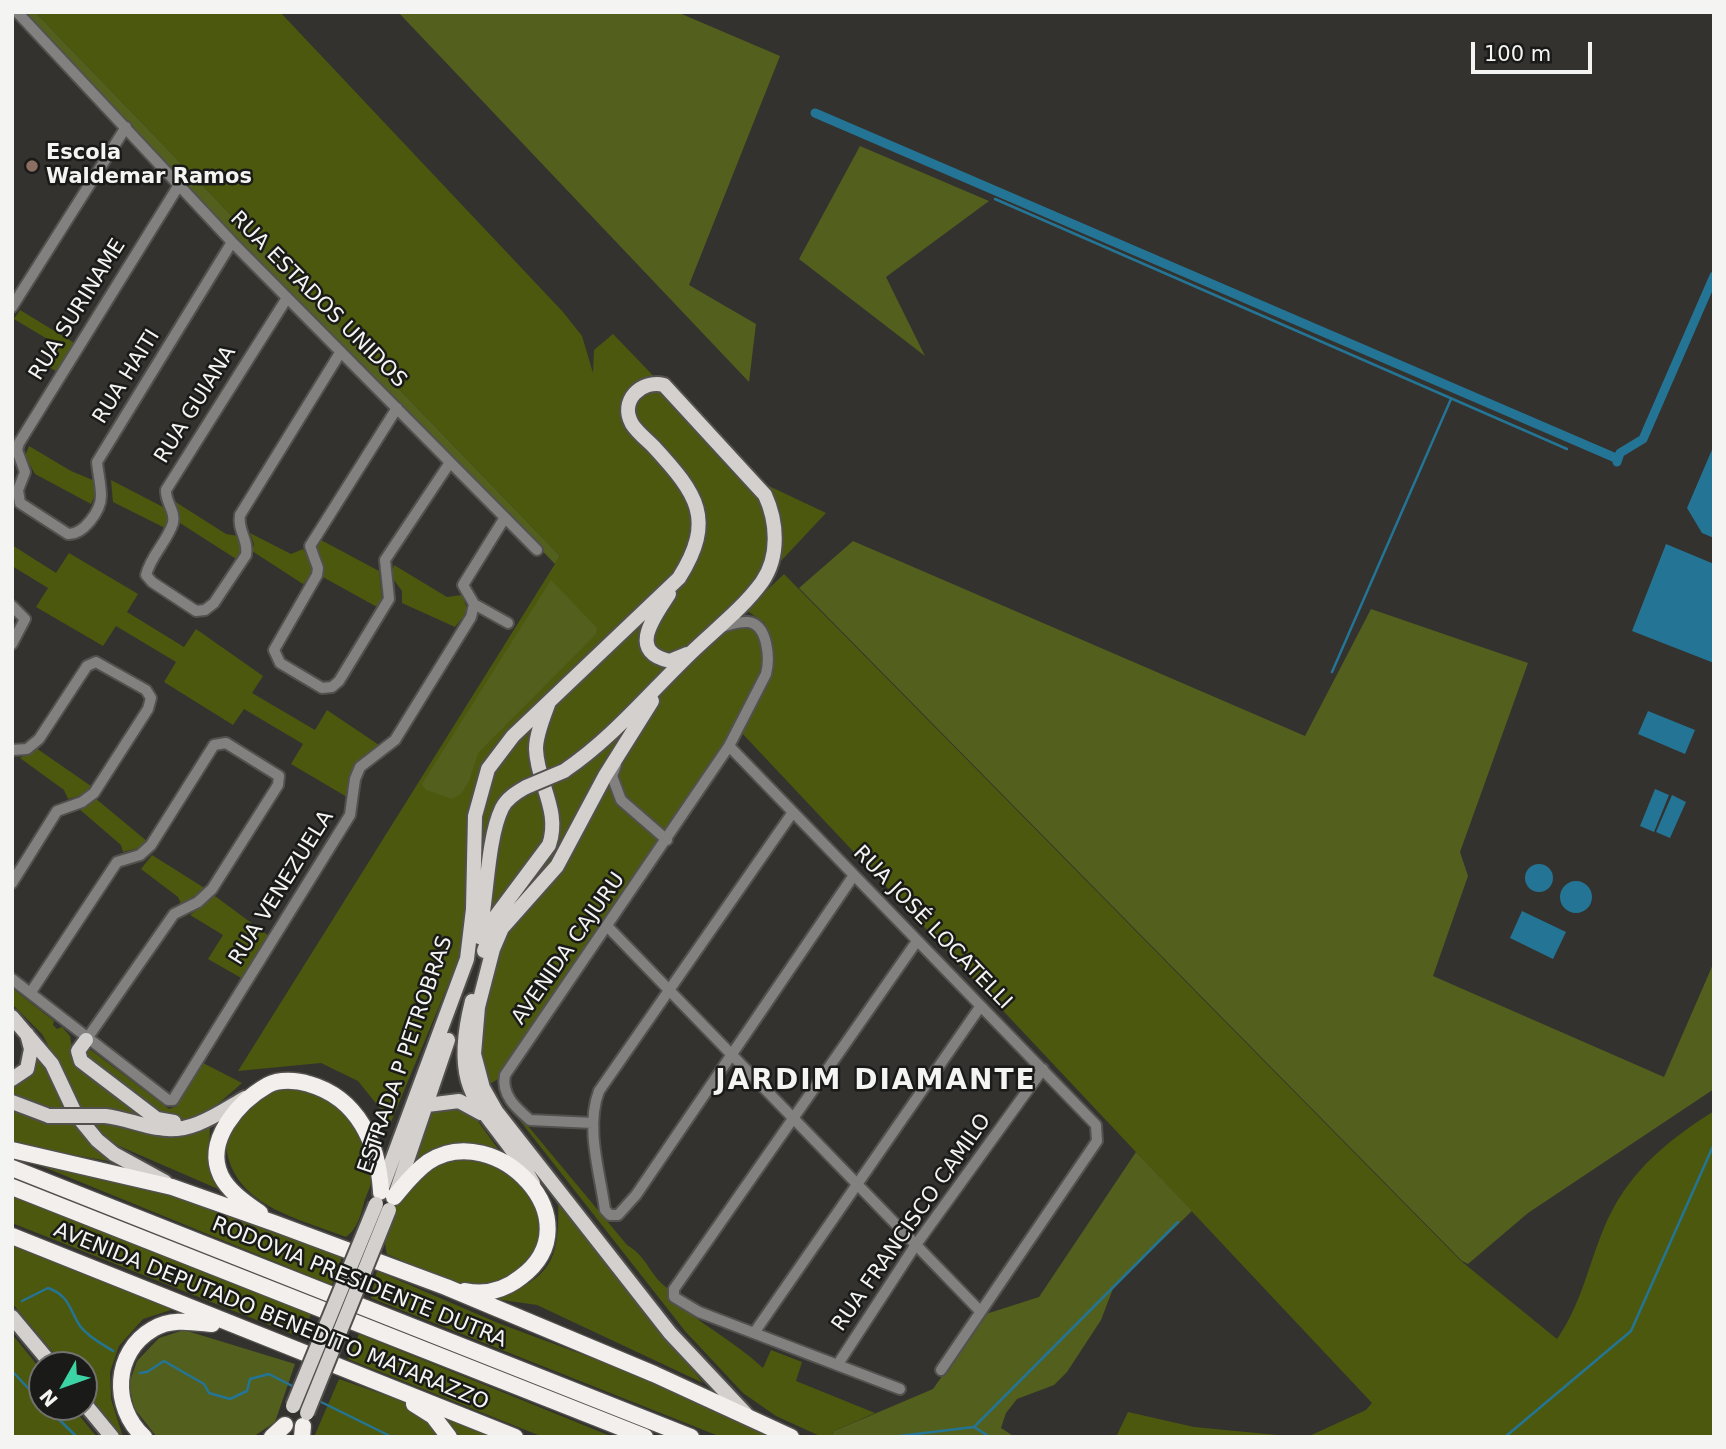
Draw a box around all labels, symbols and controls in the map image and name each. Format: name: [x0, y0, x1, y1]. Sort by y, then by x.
scale bar: [1474, 28, 1595, 72]
text: 100 m: [1484, 42, 1551, 66]
place label: Escola Waldemar Ramos: [46, 141, 252, 191]
marker: Escola Waldemar Ramos: [24, 158, 40, 174]
street label: RUA ESTADOS UNIDOS: [225, 207, 411, 393]
street label: RUA SURINAME: [24, 235, 132, 385]
street label: RUA HAITI: [88, 325, 166, 429]
street label: RUA GUIANA: [150, 342, 242, 468]
street label: RUA VENEZUELA: [224, 806, 340, 970]
street label: RUA JOSÉ LOCATELLI: [847, 841, 1017, 1015]
street label: AVENIDA CAJURU: [507, 868, 631, 1030]
street label: ESTRADA P PETROBRAS: [353, 933, 459, 1177]
district label: JARDIM DIAMANTE: [717, 1065, 1035, 1099]
street label: RUA FRANCISCO CAMILO: [827, 1109, 997, 1337]
street label: RODOVIA PRESIDENTE DUTRA: [208, 1212, 510, 1354]
street label: AVENIDA DEPUTADO BENEDITO MATARAZZO: [50, 1218, 492, 1416]
north arrow: [28, 1351, 98, 1421]

